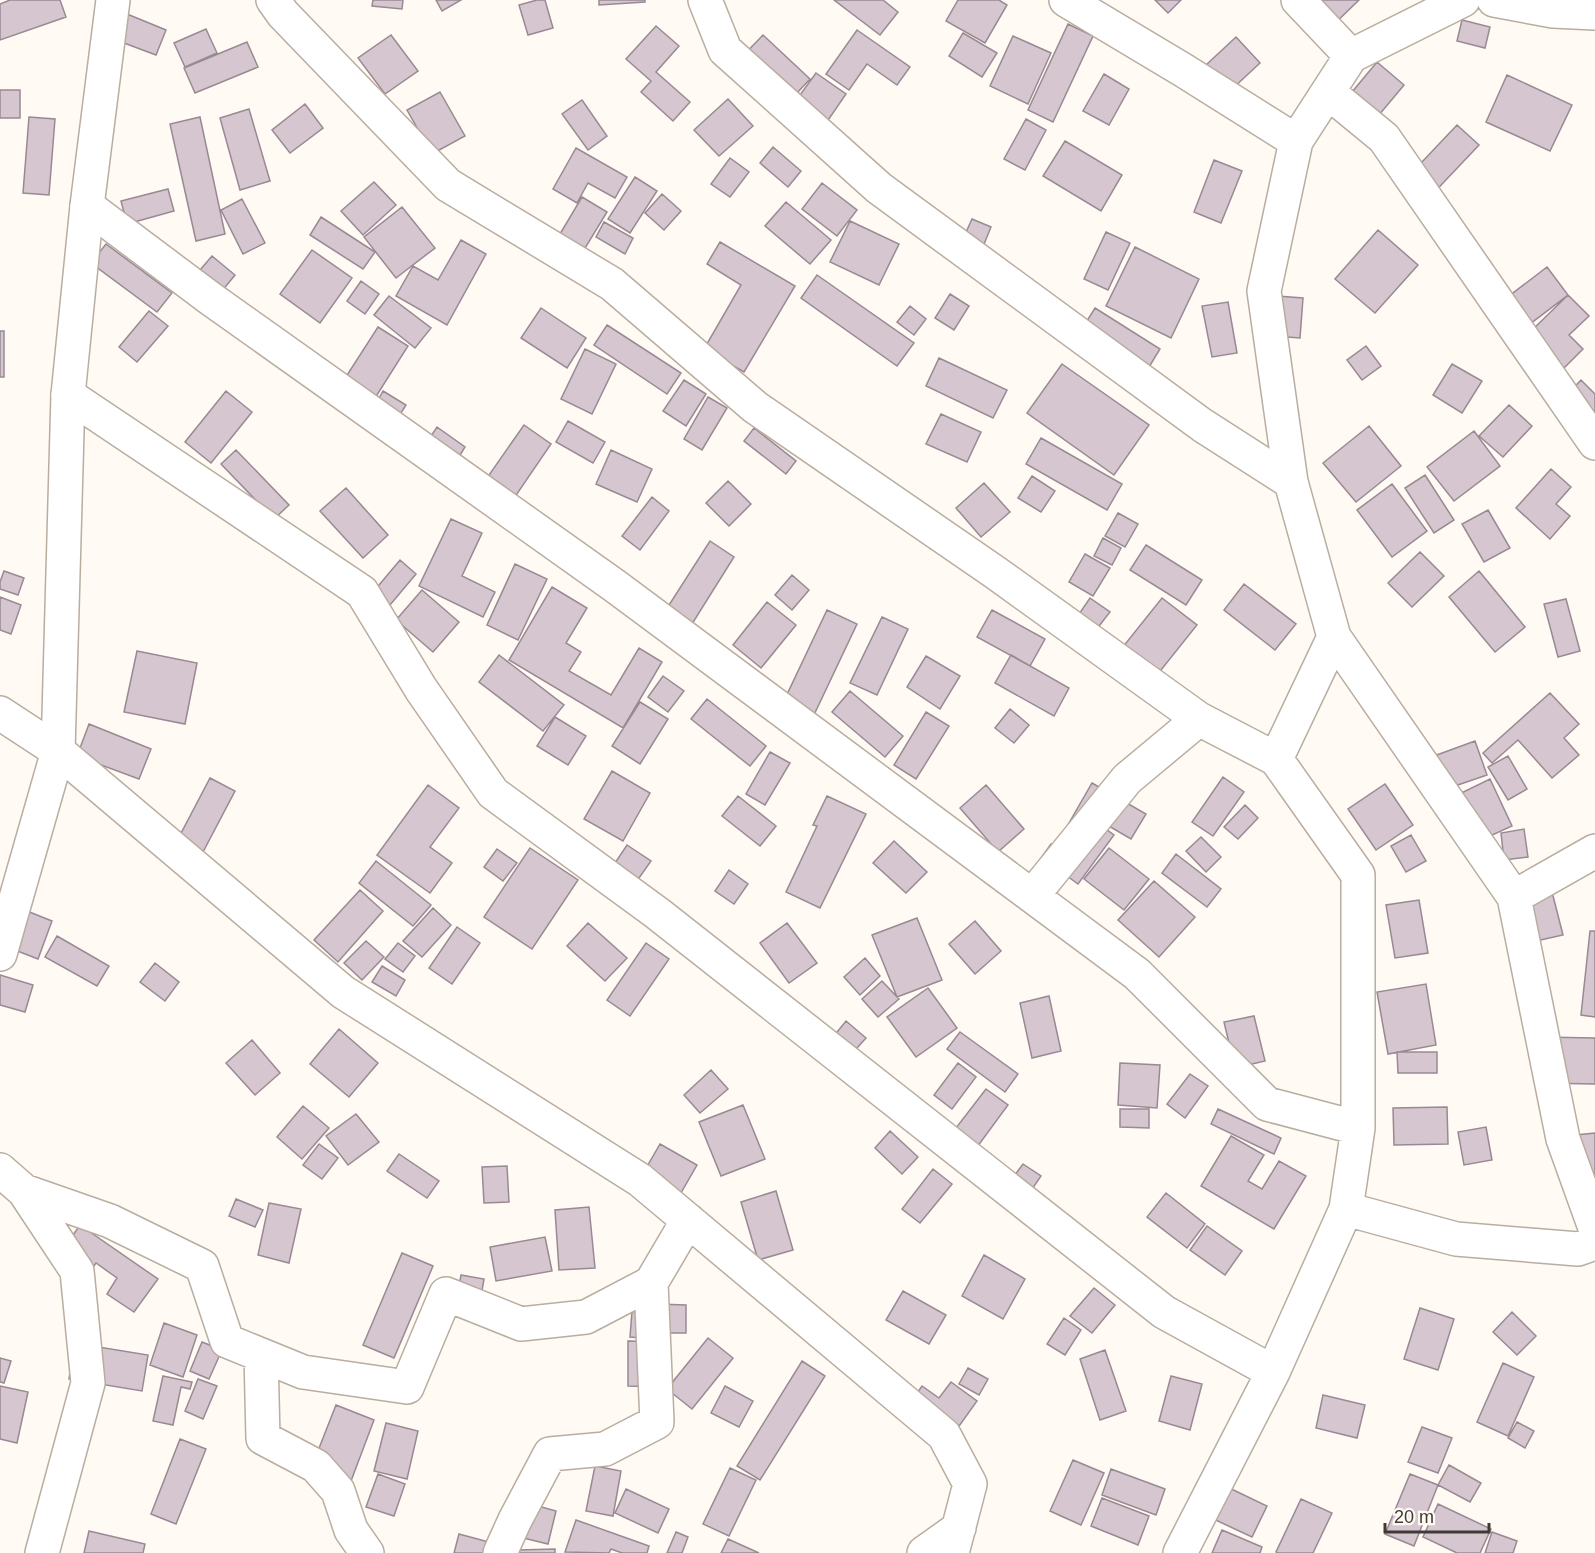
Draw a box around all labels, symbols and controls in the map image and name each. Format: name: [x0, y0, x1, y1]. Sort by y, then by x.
scale bar: [1385, 1496, 1488, 1534]
text: 20 m: [1394, 1507, 1434, 1527]

